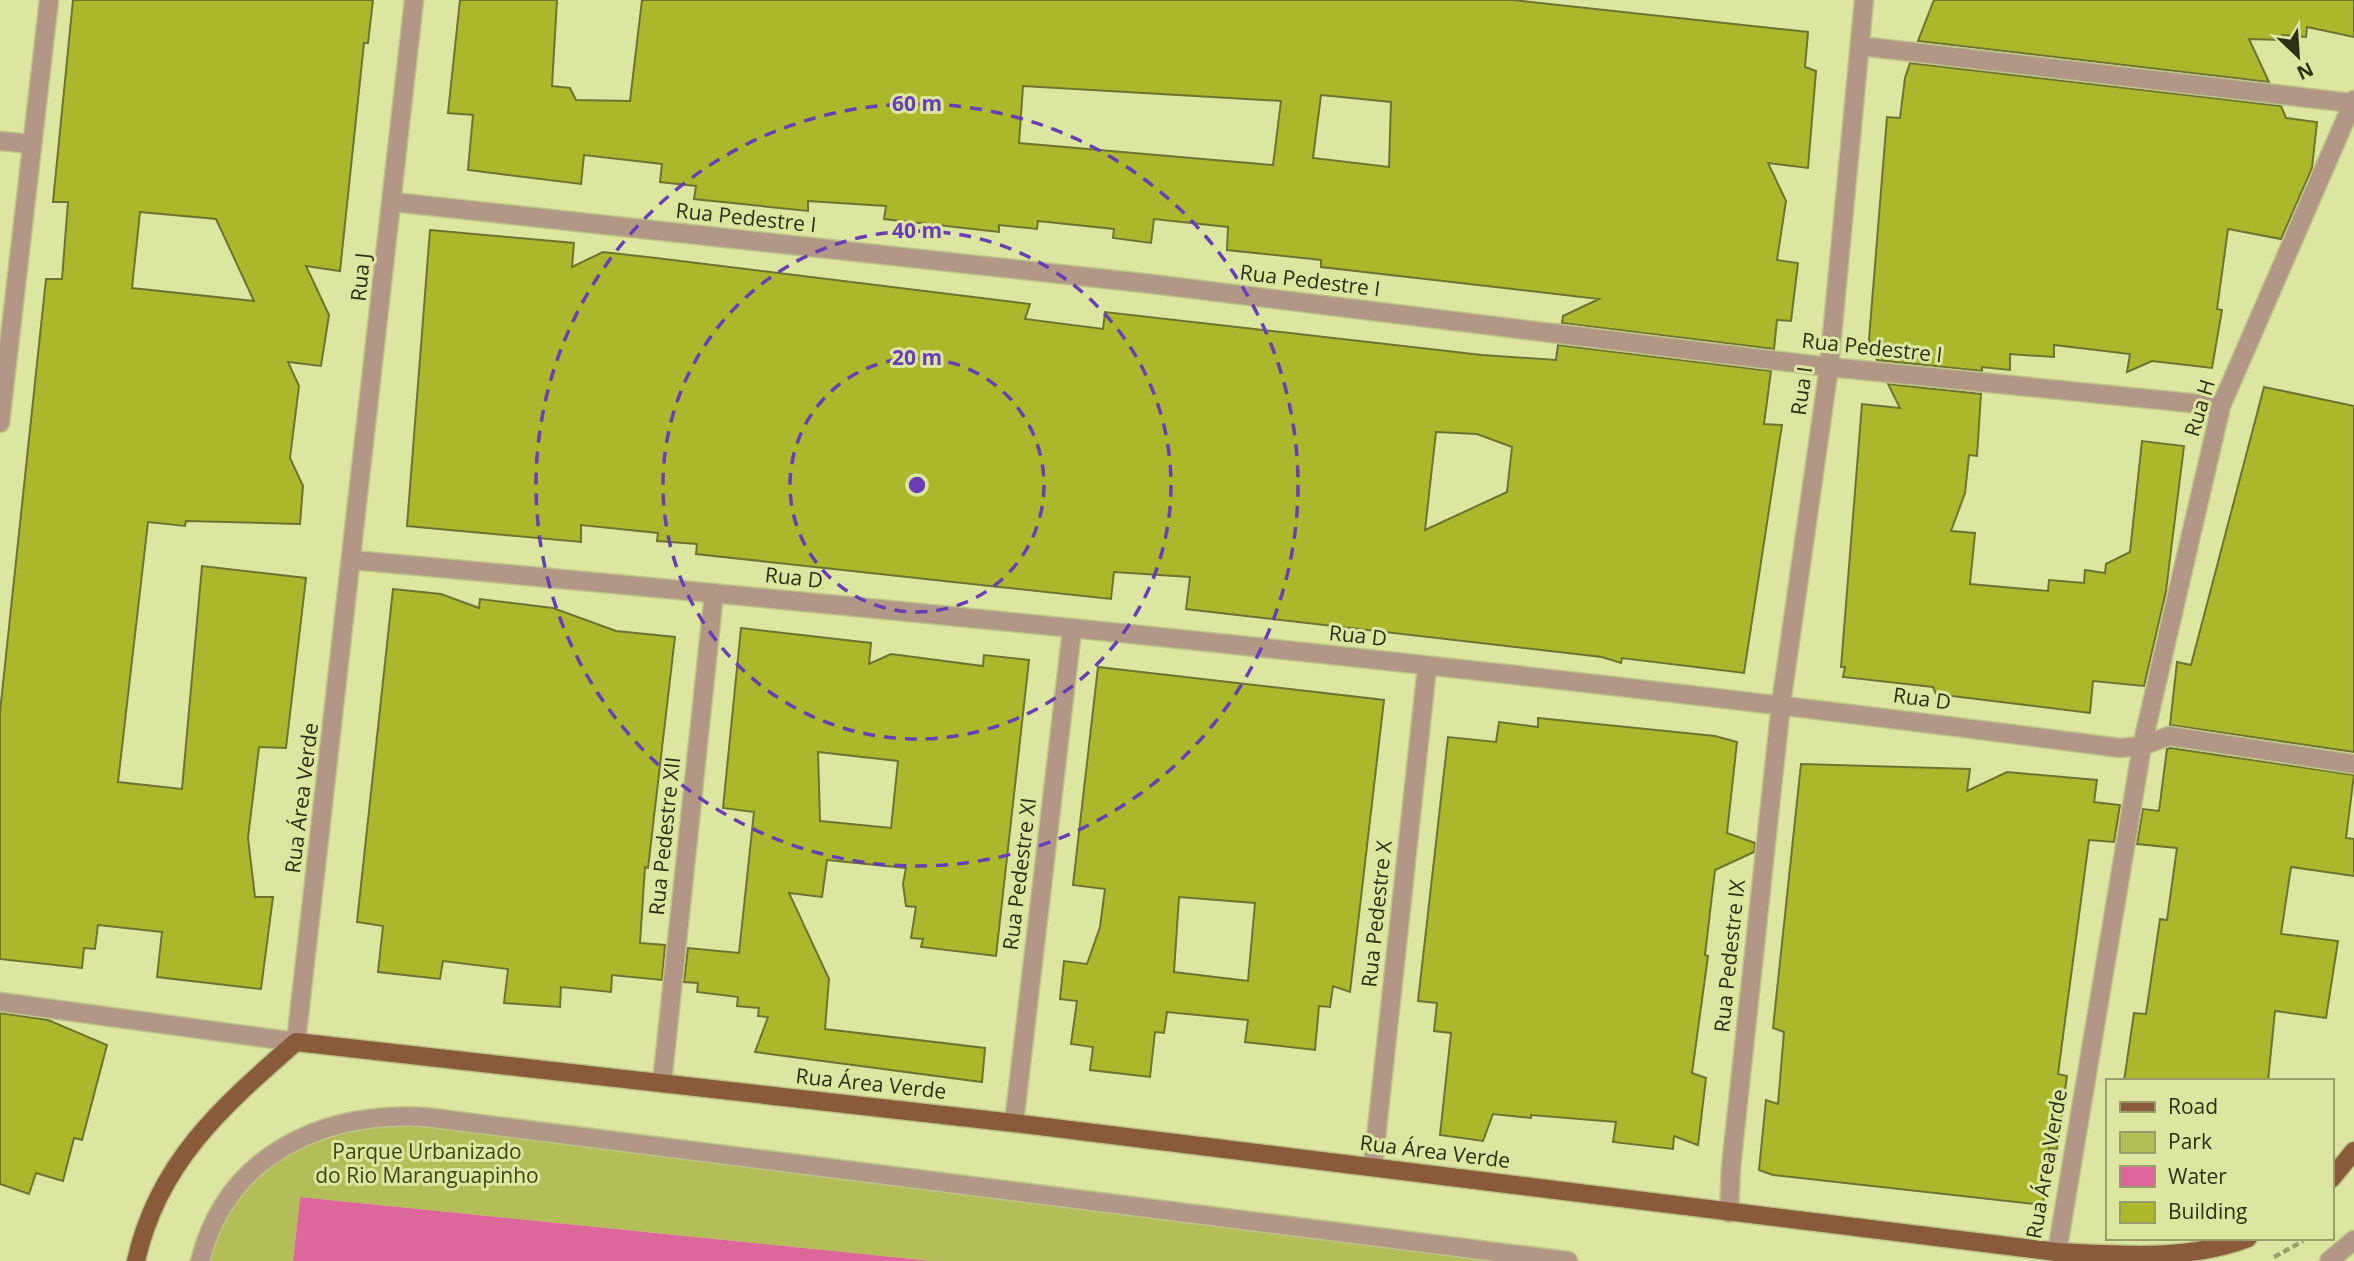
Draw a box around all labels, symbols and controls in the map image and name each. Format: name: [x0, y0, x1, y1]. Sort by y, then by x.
north arrow: [2263, 21, 2333, 91]
text: N: [2293, 56, 2318, 86]
text: 60 m: [892, 89, 942, 117]
street label: Rua Pedestre I: [674, 196, 818, 238]
text: 40 m: [892, 216, 942, 244]
street label: Rua J: [344, 251, 376, 303]
street label: Rua Pedestre I: [1238, 258, 1382, 303]
street label: Rua Pedestre I: [1800, 326, 1944, 368]
text: 20 m: [892, 343, 942, 371]
street label: Rua I: [1784, 365, 1818, 417]
street label: Rua H: [2177, 376, 2221, 440]
centre of rings: [905, 473, 929, 497]
street label: Rua D: [764, 560, 825, 594]
street label: Rua D: [1328, 618, 1389, 652]
street label: Rua D: [1891, 680, 1953, 716]
street label: Rua Área Verde: [278, 721, 324, 875]
street label: Rua Pedestre XII: [642, 755, 686, 917]
street label: Rua Pedestre XI: [996, 796, 1042, 952]
street label: Rua Pedestre X: [1354, 838, 1398, 989]
street label: Rua Pedestre IX: [1707, 877, 1751, 1034]
street label: Rua Área Verde: [794, 1061, 948, 1105]
legend: [2106, 1079, 2333, 1240]
street label: Rua Área Verde: [2019, 1087, 2073, 1241]
text: Road: [2168, 1092, 2218, 1120]
text: Park: [2168, 1127, 2212, 1155]
street label: Rua Área Verde: [1358, 1128, 1512, 1174]
park label: Parque Urbanizado do Rio Maranguapinho: [315, 1137, 539, 1189]
text: Water: [2168, 1162, 2227, 1190]
text: Building: [2168, 1197, 2247, 1225]

